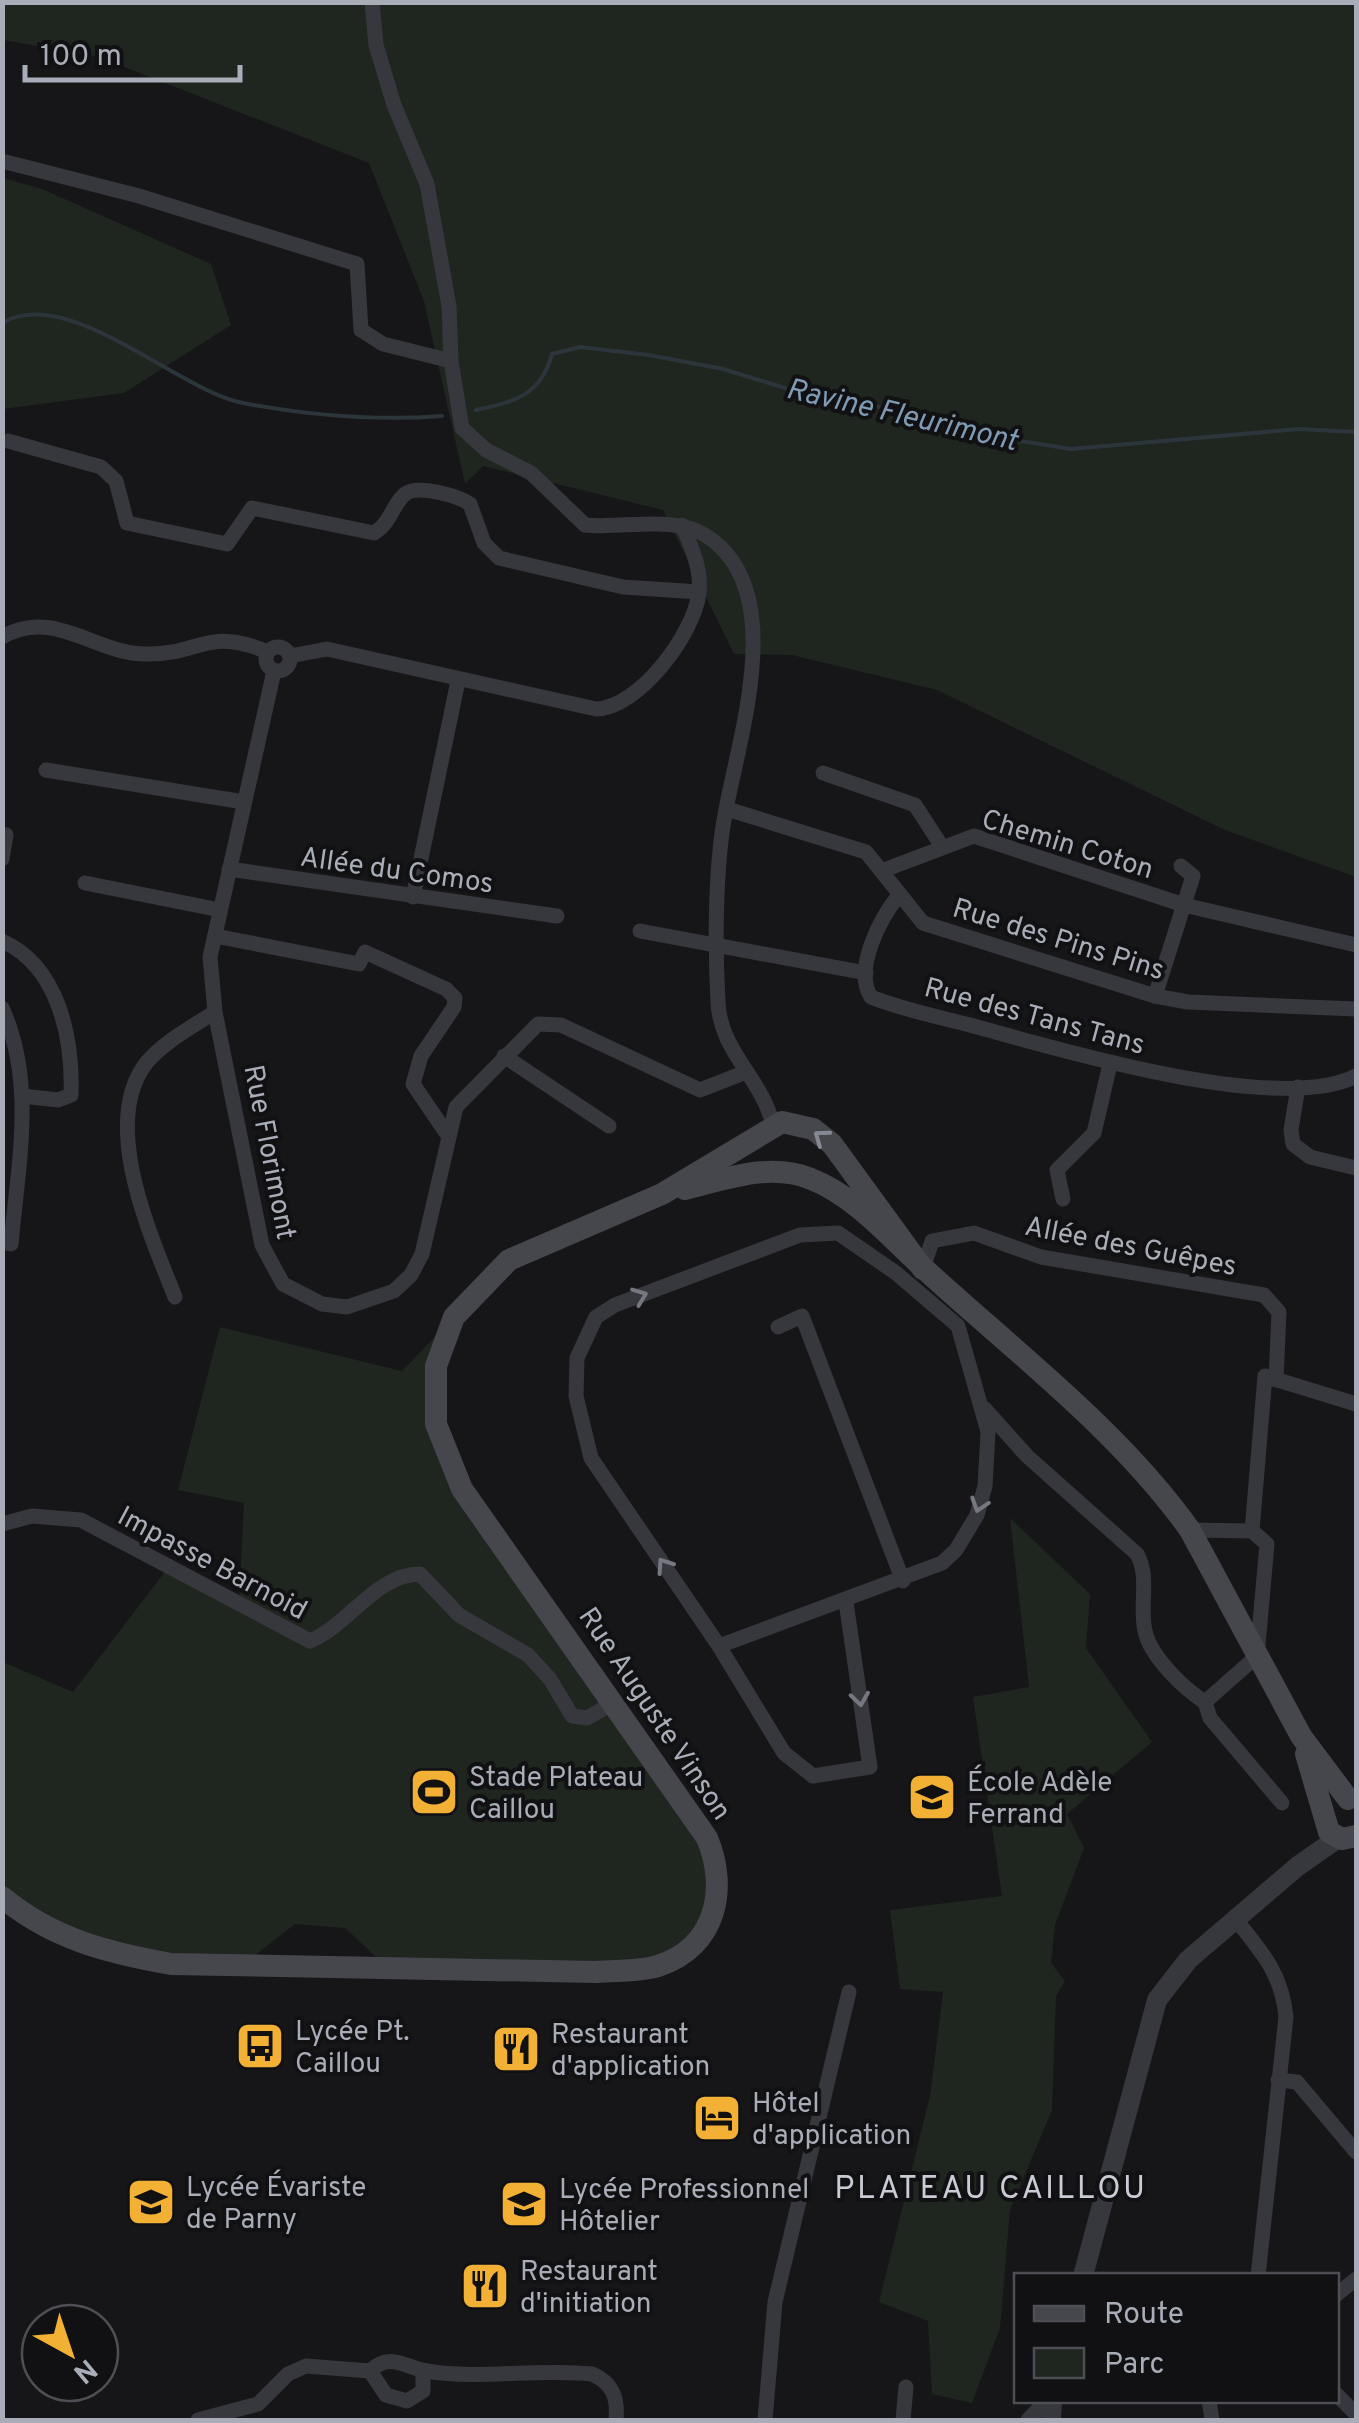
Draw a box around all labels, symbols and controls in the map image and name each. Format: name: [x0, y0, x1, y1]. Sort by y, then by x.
scale bar: [25, 20, 240, 82]
text: 100 m: [40, 39, 122, 76]
water label: Ravine Fleurimont: [782, 372, 1022, 461]
street label: Chemin Coton: [977, 803, 1157, 889]
street label: Allée du Comos: [298, 841, 496, 903]
street label: Rue des Pins Pins: [948, 892, 1168, 990]
street label: Rue des Tans Tans: [920, 971, 1149, 1065]
street label: Rue Florimont: [233, 1062, 303, 1243]
one-way arrow: [814, 1131, 832, 1149]
street label: Allée des Guêpes: [1021, 1210, 1239, 1286]
one-way arrow: [630, 1287, 647, 1308]
one-way arrow: [970, 1496, 990, 1513]
street label: Impasse Barnoid: [111, 1500, 313, 1630]
one-way arrow: [658, 1558, 676, 1576]
street label: Rue Auguste Vinson: [569, 1601, 738, 1828]
one-way arrow: [849, 1690, 870, 1707]
place label: Stade Plateau Caillou: [469, 1761, 643, 1829]
place label: École Adèle Ferrand: [967, 1764, 1112, 1834]
sports icon: Stade Plateau Caillou: [408, 1766, 460, 1818]
school or university icon: École Adèle Ferrand: [906, 1771, 958, 1823]
place label: Lycée Pt. Caillou: [295, 2015, 409, 2083]
place label: Restaurant d'application: [551, 2018, 710, 2086]
bus stop icon: Lycée Pt. Caillou: [234, 2020, 286, 2072]
restaurant icon: Restaurant d'application: [490, 2023, 542, 2075]
place label: Hôtel d'application: [752, 2087, 911, 2155]
hotel icon: Hôtel d'application: [691, 2092, 743, 2144]
place label: Lycée Évariste de Parny: [186, 2169, 366, 2239]
district label: PLATEAU CAILLOU: [834, 2170, 1148, 2210]
place label: Lycée Professionnel Hôtelier: [559, 2173, 809, 2241]
school or university icon: Lycée Évariste de Parny: [125, 2176, 177, 2228]
school or university icon: Lycée Professionnel Hôtelier: [498, 2178, 550, 2230]
place label: Restaurant d'initiation: [520, 2255, 658, 2323]
restaurant icon: Restaurant d'initiation: [459, 2260, 511, 2312]
legend: [1014, 2273, 1339, 2403]
text: Route: [1104, 2297, 1184, 2334]
north arrow: [20, 2303, 120, 2403]
text: Parc: [1104, 2347, 1164, 2384]
text: N: [65, 2350, 103, 2390]

